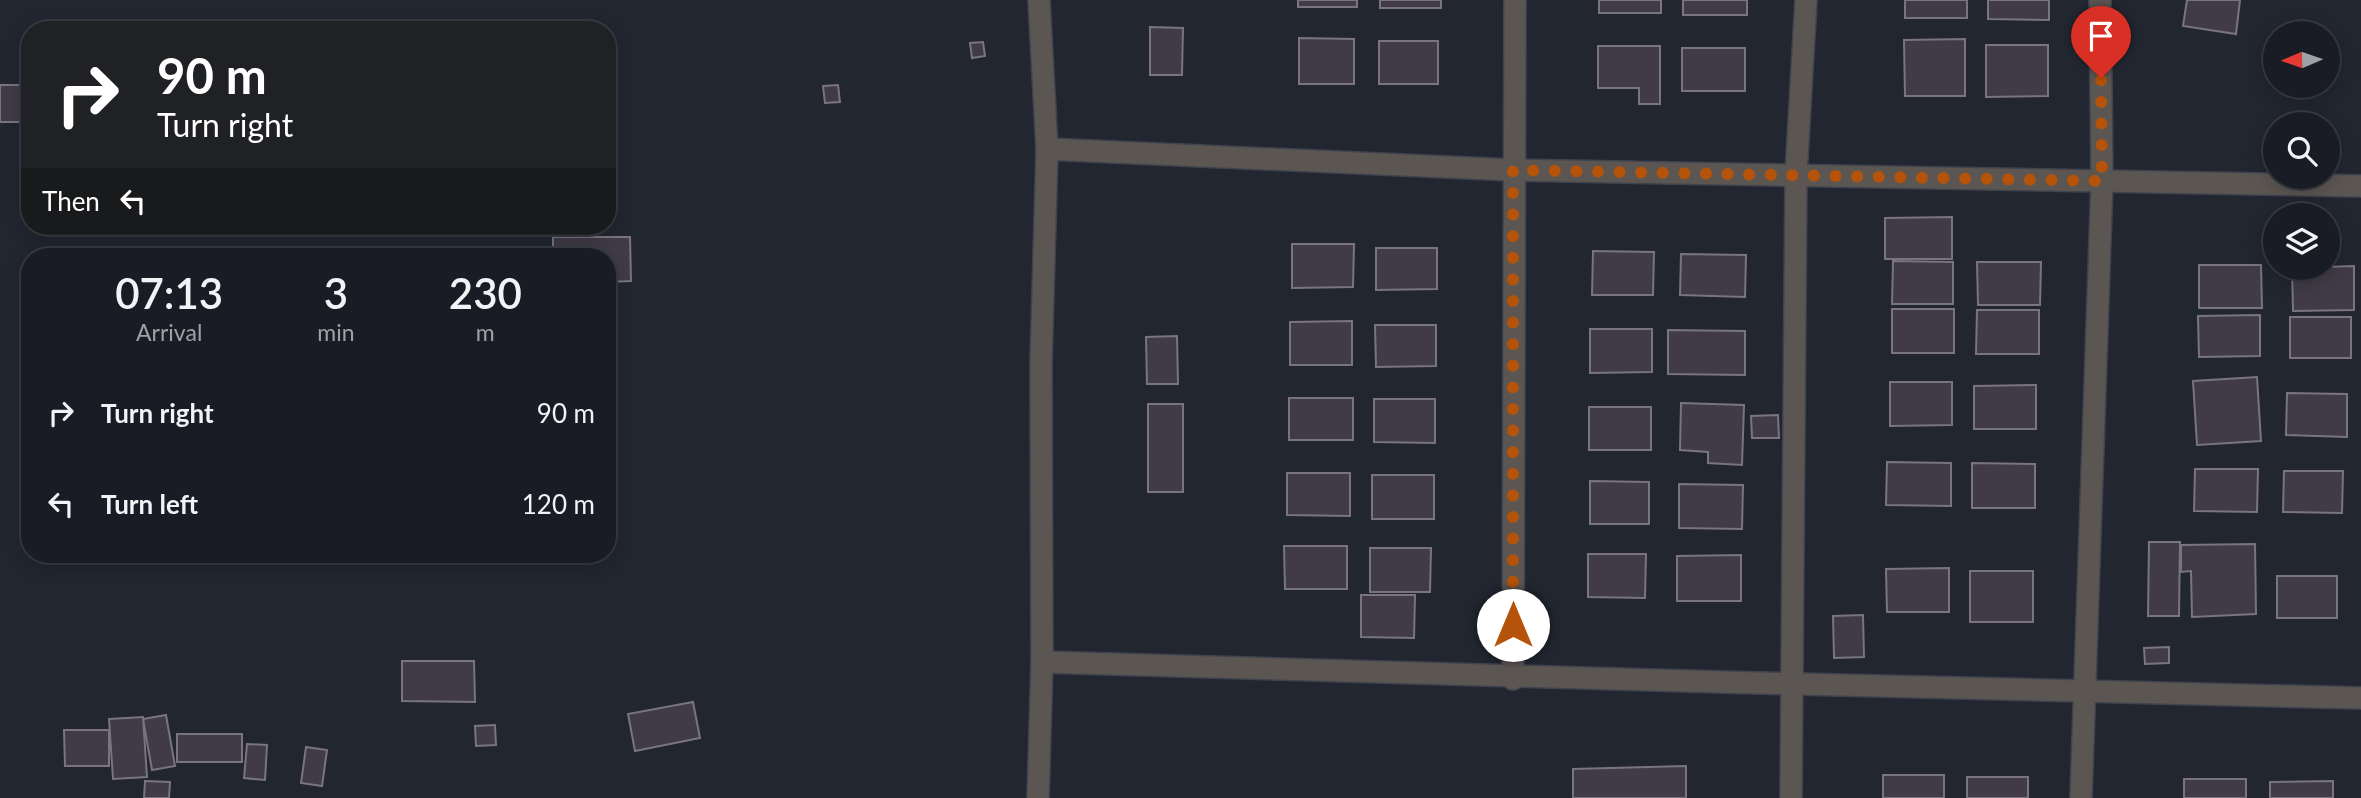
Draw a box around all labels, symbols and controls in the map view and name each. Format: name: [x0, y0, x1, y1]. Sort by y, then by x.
pin: [2071, 6, 2131, 78]
icon: arrive: [2082, 17, 2120, 55]
north arrow: [2263, 21, 2340, 98]
map controls: [2263, 21, 2340, 280]
text: 90 m: [157, 46, 267, 104]
icon: right: [42, 49, 133, 140]
text: Turn right: [157, 105, 293, 144]
button: search: [2263, 112, 2340, 189]
icon: left: [114, 182, 152, 220]
text: Then: [42, 185, 100, 217]
button: layers: [2263, 203, 2340, 280]
text: 07:13: [115, 268, 223, 318]
text: 3: [324, 268, 348, 318]
text: 230: [449, 268, 522, 318]
text: Arrival: [136, 318, 202, 346]
text: min: [317, 318, 355, 346]
text: m: [476, 318, 495, 346]
icon: right: [42, 394, 80, 432]
text: Turn right: [101, 397, 214, 429]
text: 90 m: [537, 397, 595, 429]
icon: left: [42, 485, 80, 523]
text: Turn left: [101, 488, 198, 520]
text: 120 m: [522, 488, 595, 520]
position arrow: [1476, 588, 1550, 662]

